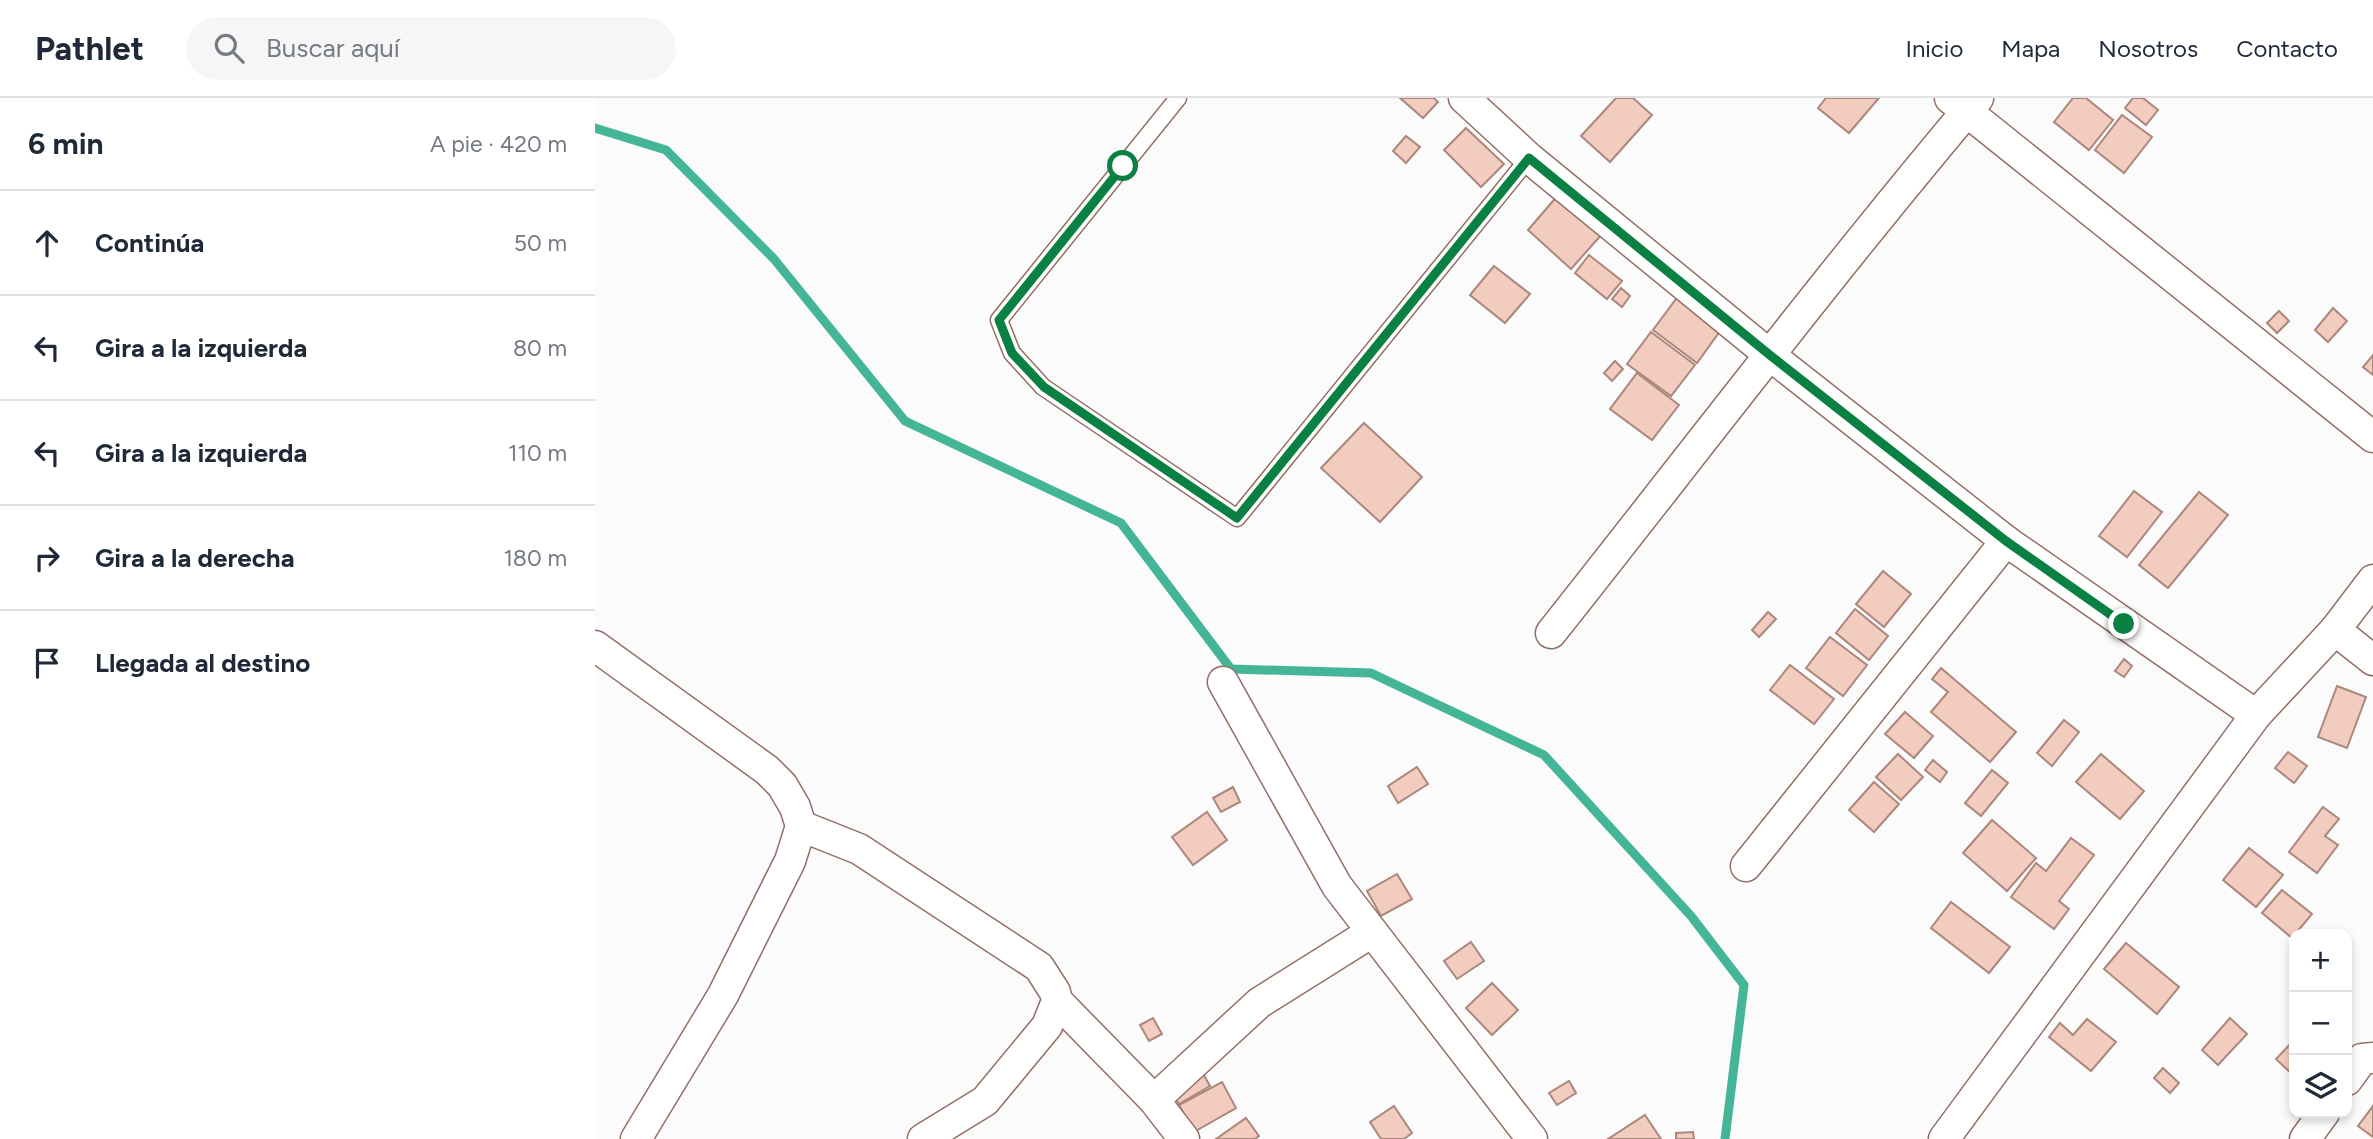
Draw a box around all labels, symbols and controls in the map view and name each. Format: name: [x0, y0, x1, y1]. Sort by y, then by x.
search box: [186, 17, 676, 80]
text: Pathlet: [35, 29, 144, 68]
icon: search: [210, 29, 248, 67]
text: Buscar aquí: [266, 32, 400, 64]
text: Inicio: [1905, 34, 1963, 63]
text: Mapa: [2001, 34, 2060, 63]
text: Nosotros: [2098, 34, 2198, 63]
text: Contacto: [2236, 34, 2338, 63]
text: 6 min: [28, 125, 104, 162]
text: A pie · 420 m: [430, 130, 567, 158]
route start: [1107, 150, 1138, 181]
icon: ahead: [28, 224, 66, 262]
text: Continúa: [95, 227, 204, 259]
text: 50 m: [514, 229, 567, 257]
icon: left: [28, 329, 66, 367]
text: Gira a la izquierda: [95, 332, 307, 364]
text: 80 m: [513, 334, 567, 362]
icon: left: [28, 434, 66, 472]
text: Gira a la izquierda: [95, 437, 307, 469]
text: 110 m: [508, 439, 567, 467]
icon: right: [28, 539, 66, 577]
text: Gira a la derecha: [95, 542, 295, 574]
text: 180 m: [503, 544, 567, 572]
route end: [2108, 608, 2139, 639]
icon: arrive: [28, 644, 66, 682]
text: Llegada al destino: [95, 647, 310, 679]
map controls: [2289, 929, 2352, 1118]
button: +: [2289, 929, 2352, 992]
button: −: [2289, 992, 2352, 1055]
button: layers: [2289, 1055, 2352, 1118]

